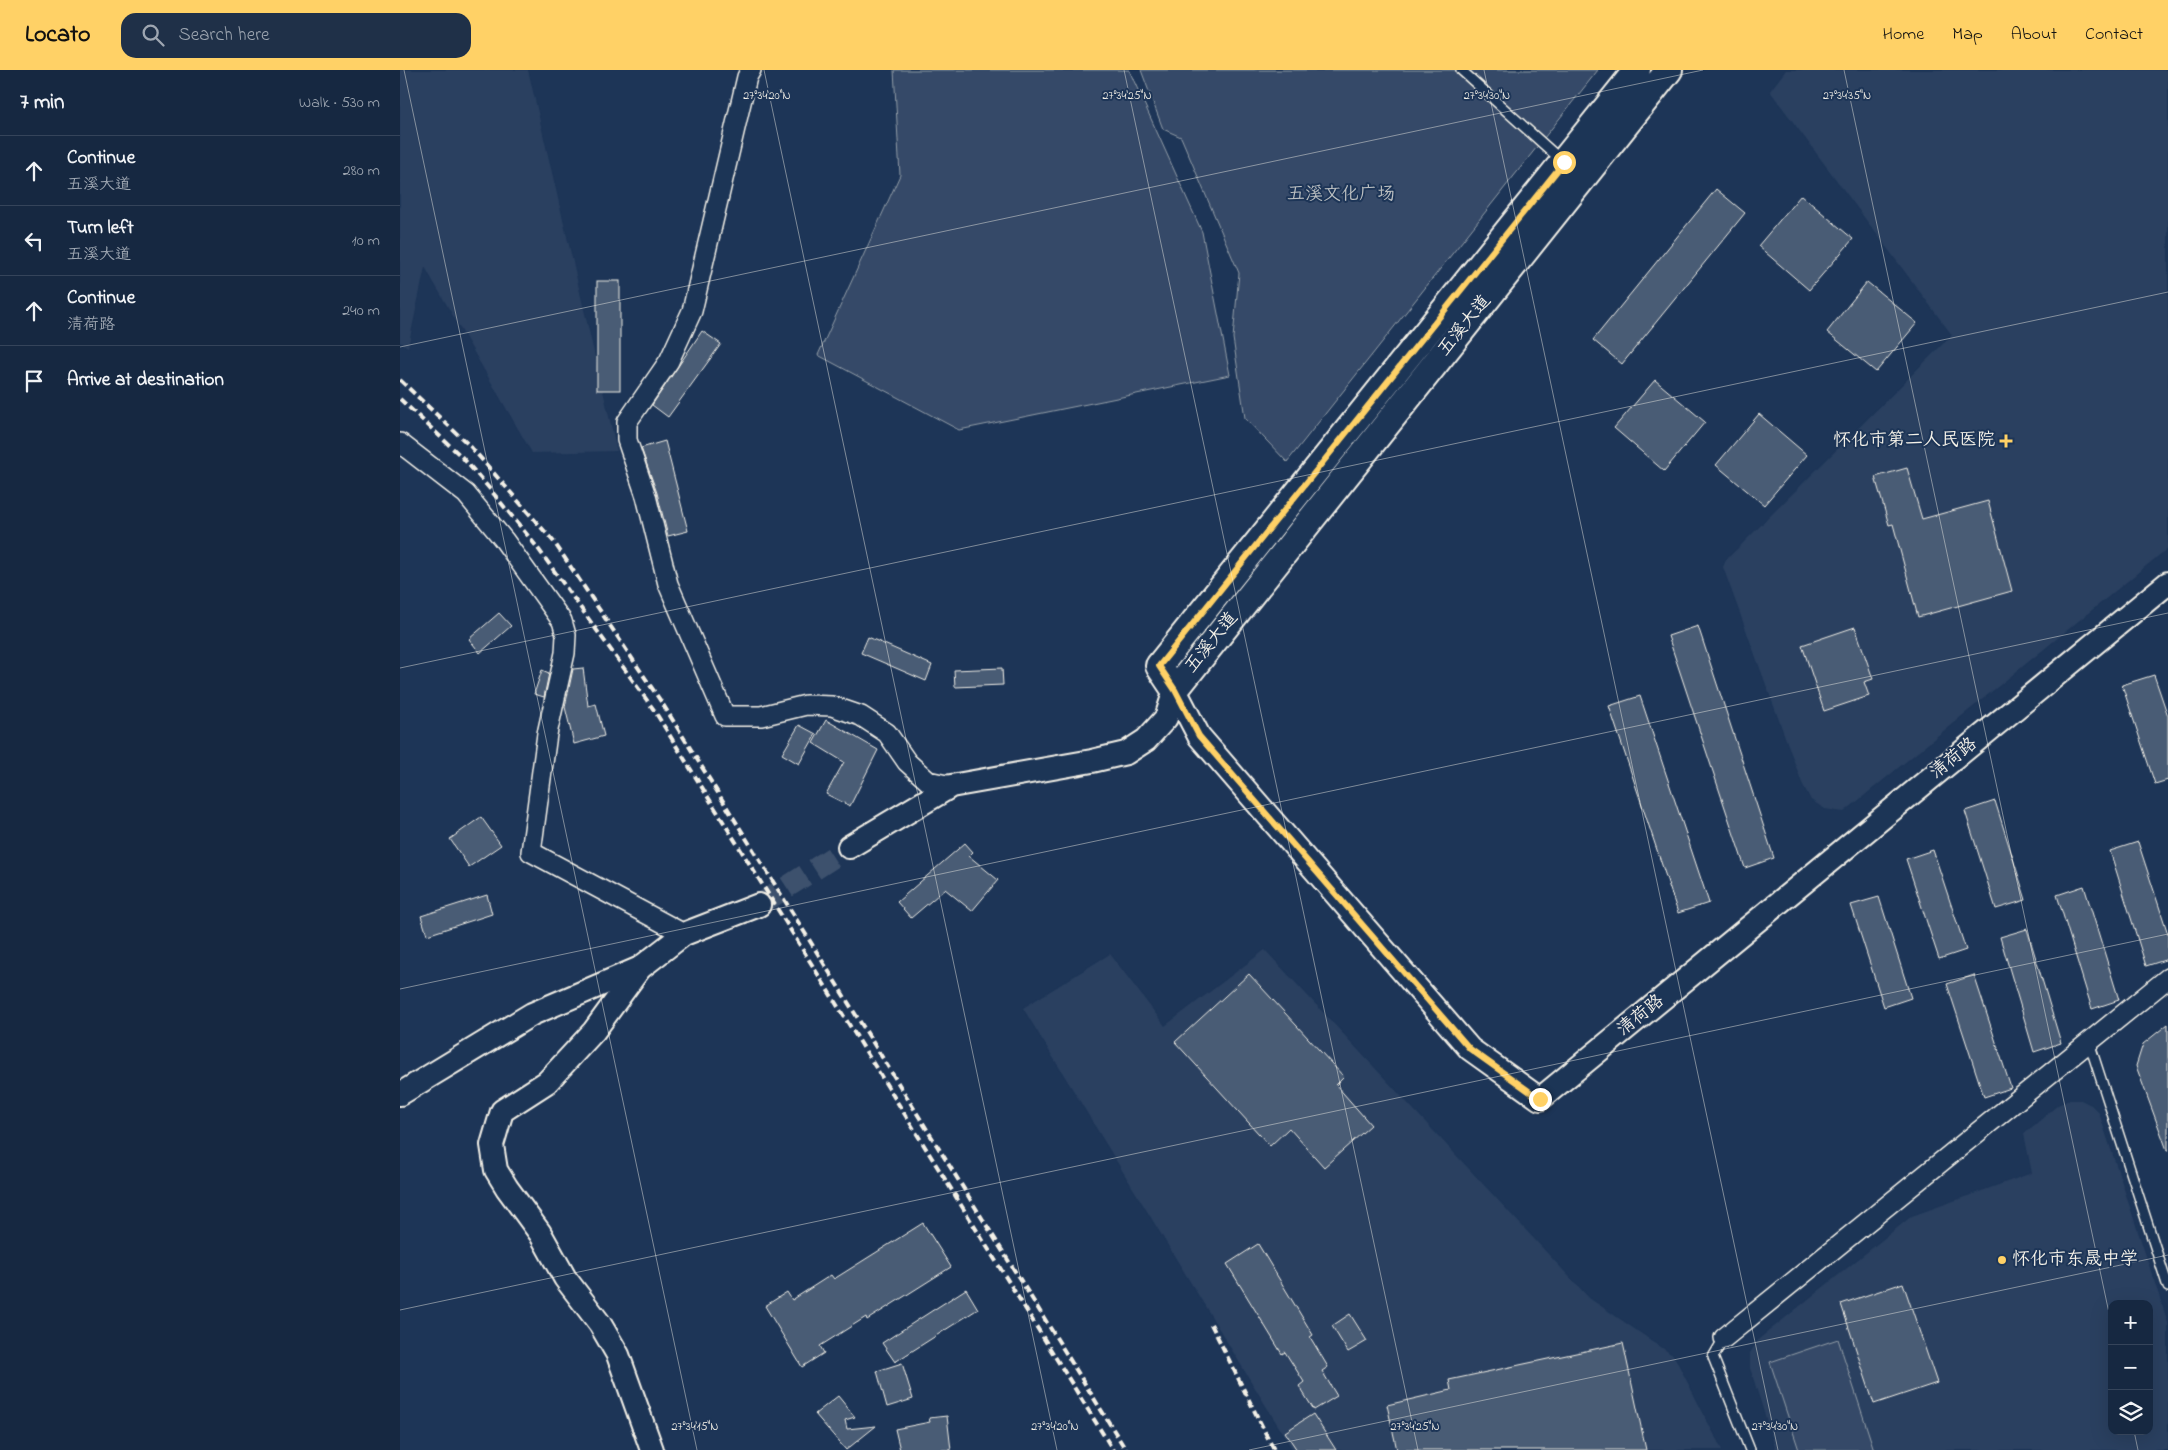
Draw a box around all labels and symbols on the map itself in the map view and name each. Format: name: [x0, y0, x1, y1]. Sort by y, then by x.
text: 27°34'20"N: [743, 87, 791, 105]
text: 27°34'25"N: [1102, 87, 1152, 105]
text: 27°34'30"N: [1464, 87, 1510, 105]
text: 27°34'35"N: [1823, 87, 1871, 105]
route start: [1553, 151, 1576, 174]
park label: 五溪文化广场: [1287, 182, 1395, 208]
street label: 五溪大道: [1432, 290, 1498, 362]
place label: 怀化市第二人民医院: [1833, 428, 1995, 454]
marker: 怀化市第二人民医院: [1999, 434, 2013, 448]
street label: 五溪大道: [1179, 607, 1245, 679]
street label: 清荷路: [1925, 732, 1983, 786]
street label: 清荷路: [1612, 989, 1670, 1043]
route end: [1529, 1088, 1552, 1111]
place label: 怀化市东晟中学: [2012, 1247, 2138, 1273]
marker: 怀化市东晟中学: [1996, 1254, 2008, 1266]
text: 27°34'15"N: [672, 1418, 718, 1436]
text: 27°34'20"N: [1031, 1418, 1079, 1436]
text: 27°34'25"N: [1390, 1418, 1440, 1436]
text: 27°34'30"N: [1752, 1418, 1798, 1436]

